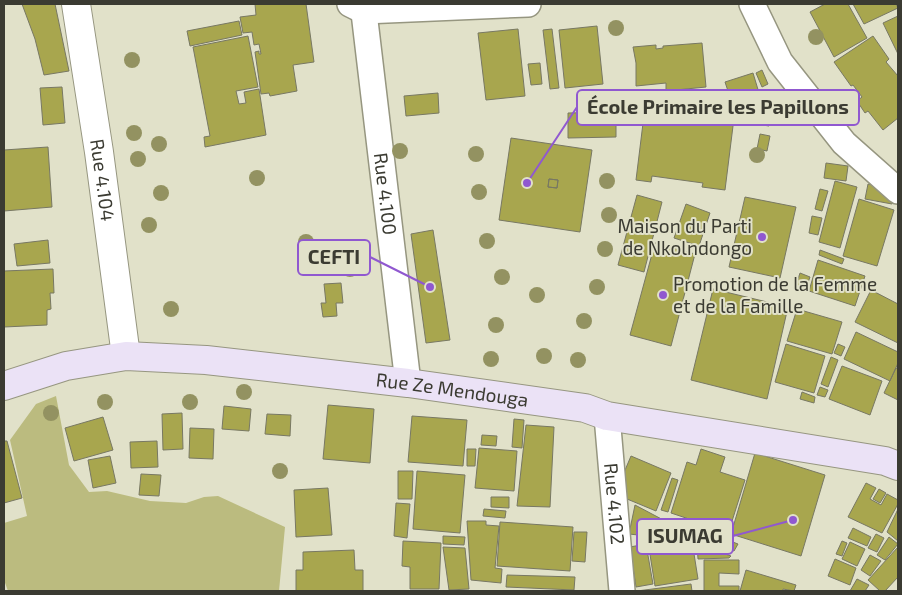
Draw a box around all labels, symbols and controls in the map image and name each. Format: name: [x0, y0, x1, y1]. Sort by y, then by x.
callout: École Primaire les Papillons: [577, 90, 859, 125]
text: École Primaire les Papillons: [587, 94, 849, 118]
street label: Rue 4.104: [86, 137, 120, 223]
street label: Rue 4.100: [370, 151, 402, 236]
place label: Maison du Parti de Nkolndongo: [617, 214, 752, 259]
marker: Maison du Parti de Nkolndongo: [756, 231, 768, 243]
callout: CEFTI: [298, 240, 370, 275]
text: CEFTI: [308, 244, 360, 268]
place label: Promotion de la Femme et de la Famille: [673, 272, 877, 317]
marker: Promotion de la Femme et de la Famille: [657, 289, 669, 301]
street label: Rue Ze Mendouga: [375, 367, 530, 411]
street label: Rue 4.102: [600, 462, 630, 545]
callout: ISUMAG: [637, 519, 733, 554]
text: ISUMAG: [647, 523, 723, 547]

